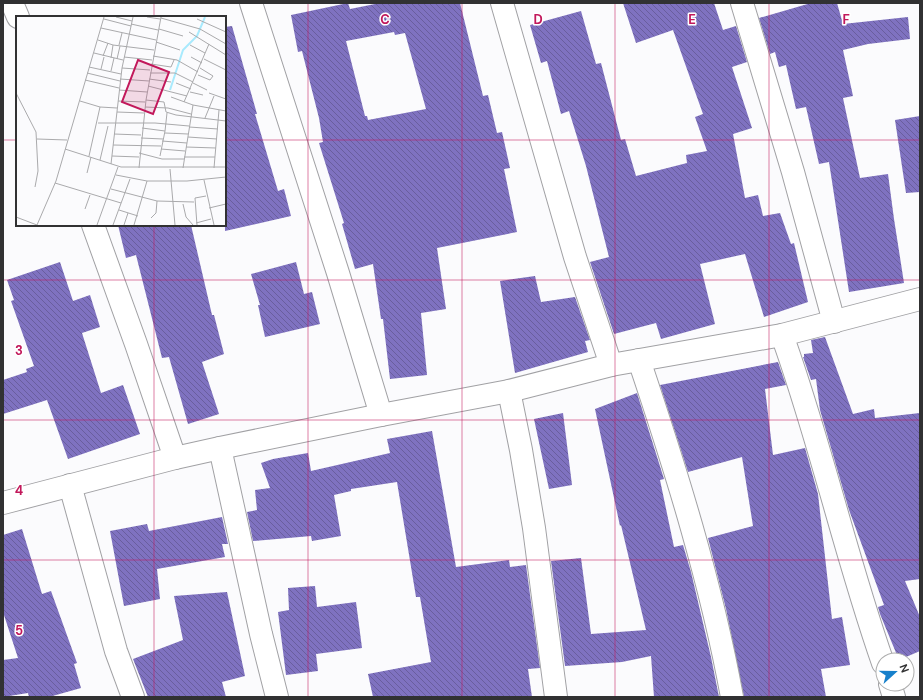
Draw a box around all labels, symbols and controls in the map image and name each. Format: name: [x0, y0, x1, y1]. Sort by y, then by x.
text: C: [380, 11, 390, 28]
text: D: [533, 11, 543, 28]
text: E: [688, 11, 696, 28]
text: F: [842, 11, 850, 28]
inset map: [16, 16, 226, 226]
text: 3: [15, 342, 23, 359]
text: 4: [15, 482, 23, 499]
text: 5: [15, 622, 23, 639]
north arrow: [875, 652, 915, 692]
text: N: [896, 662, 912, 675]

